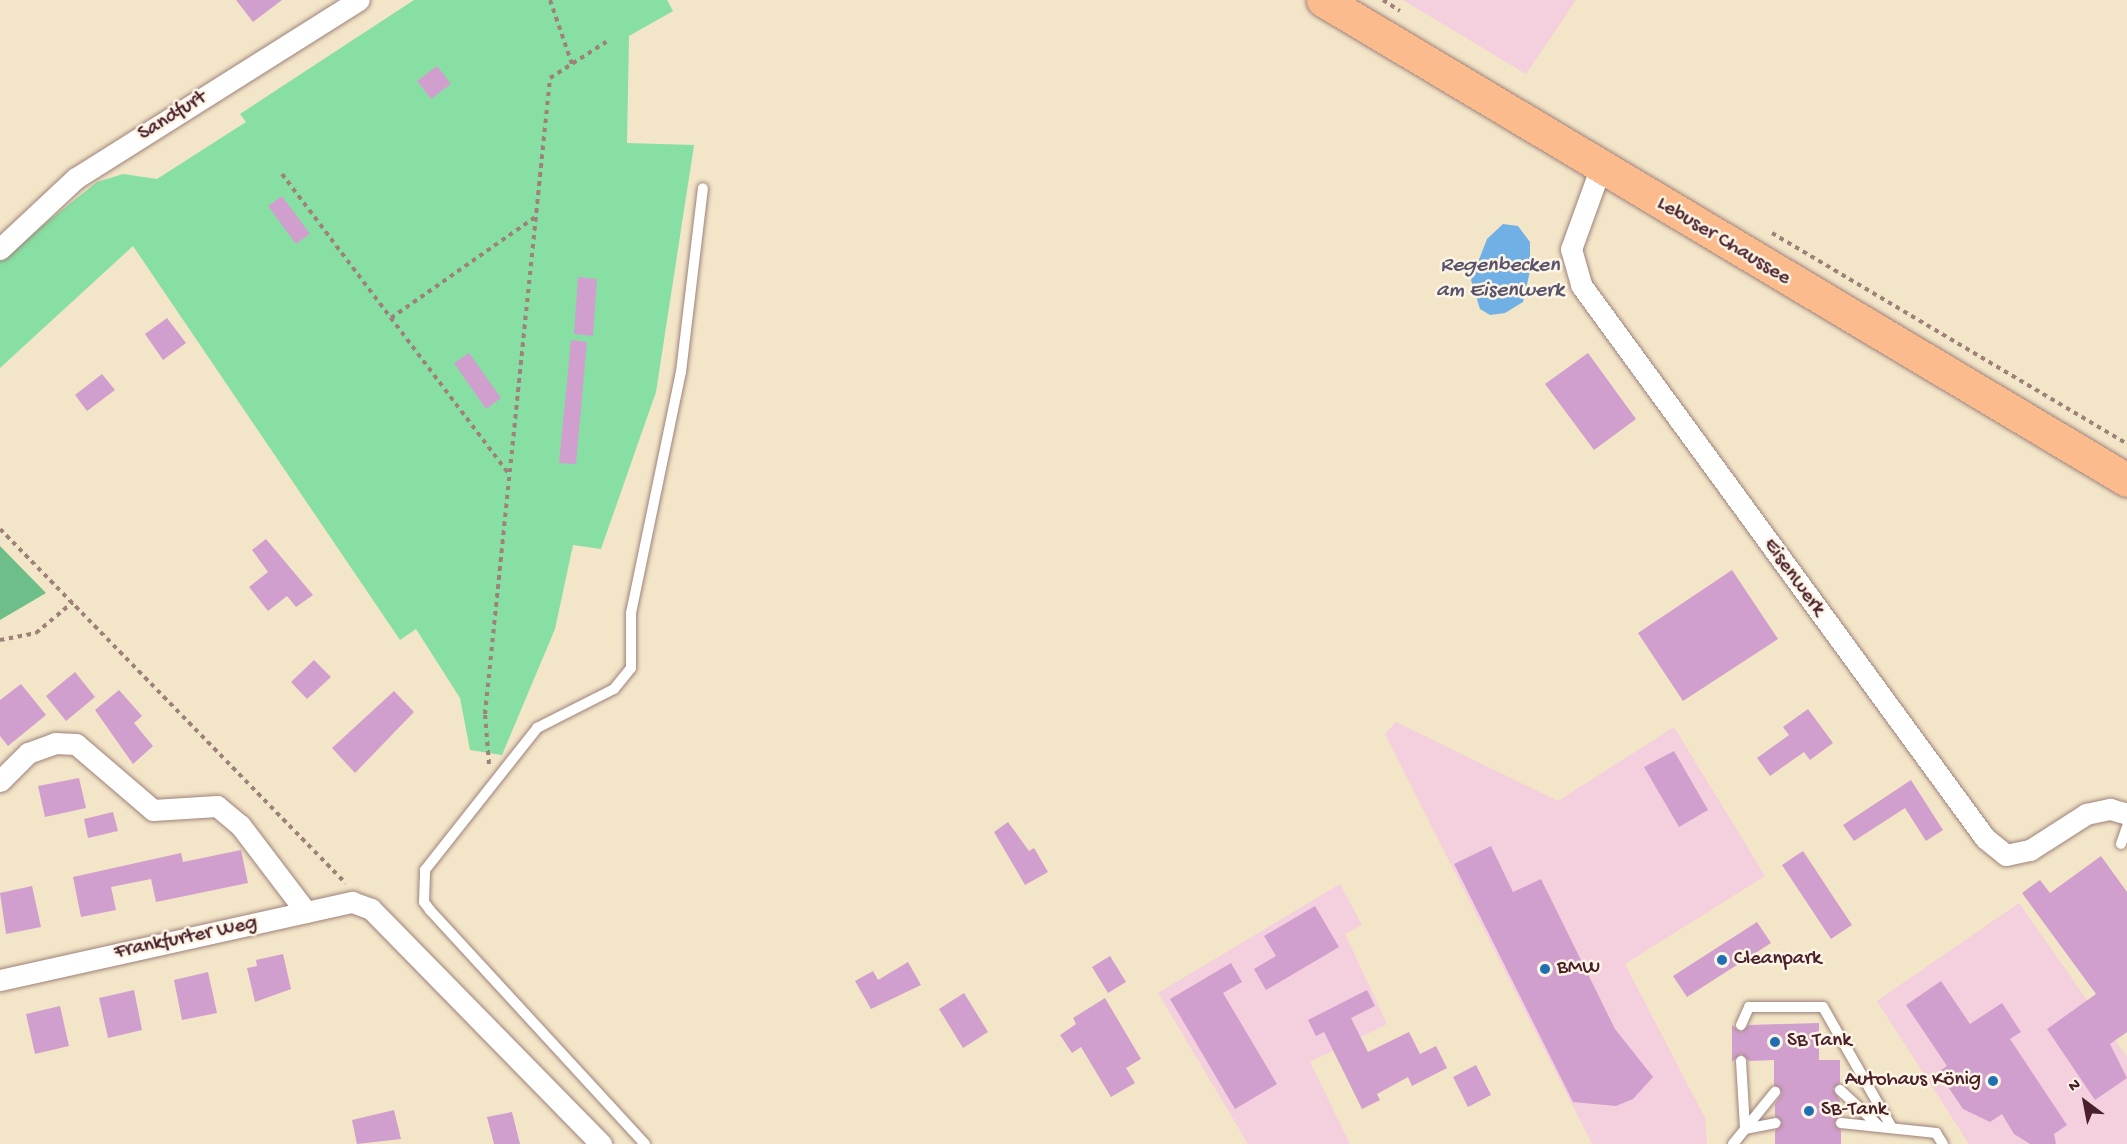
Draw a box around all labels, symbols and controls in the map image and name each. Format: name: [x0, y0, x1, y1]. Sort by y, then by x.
street label: Sandfurt: [134, 86, 212, 148]
street label: Lebuser Chaussee: [1651, 192, 1795, 292]
water label: Regenbecken am Eisenwerk: [1436, 253, 1564, 304]
street label: Eisenwerk: [1756, 534, 1830, 622]
street label: Frankfurter Weg: [112, 912, 260, 966]
place label: Cleanpark: [1734, 947, 1821, 973]
marker: Cleanpark: [1715, 953, 1729, 967]
place label: BMW: [1557, 956, 1600, 982]
marker: BMW: [1538, 962, 1552, 976]
place label: SB Tank: [1787, 1029, 1852, 1055]
marker: SB Tank: [1768, 1035, 1782, 1049]
place label: Autohaus König: [1845, 1068, 1981, 1094]
north arrow: [2055, 1072, 2115, 1132]
marker: Autohaus König: [1986, 1074, 2000, 1088]
text: N: [2066, 1075, 2085, 1097]
place label: SB-Tank: [1821, 1098, 1887, 1124]
marker: SB-Tank: [1802, 1104, 1816, 1118]

